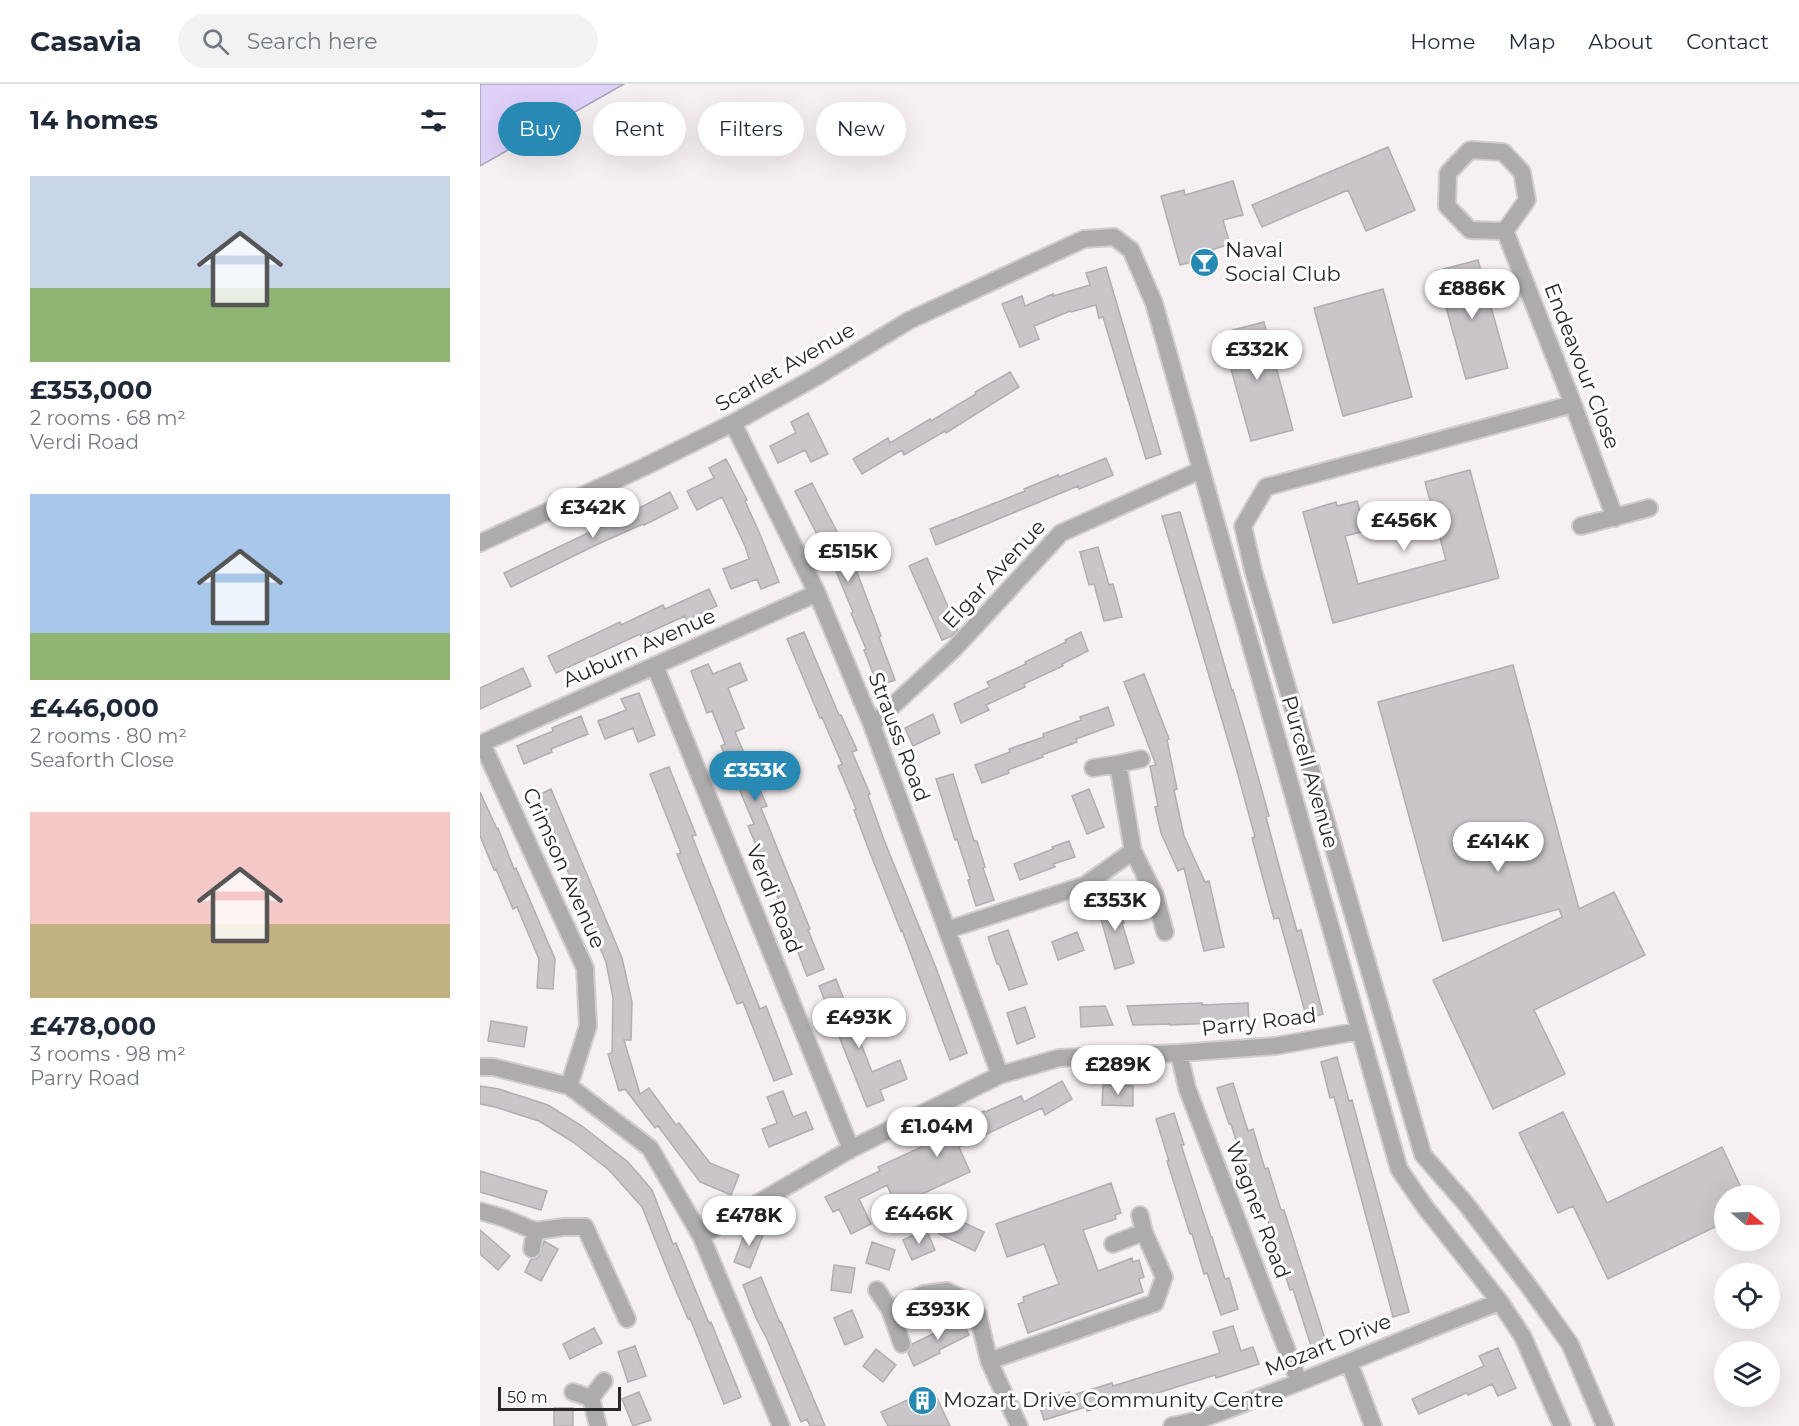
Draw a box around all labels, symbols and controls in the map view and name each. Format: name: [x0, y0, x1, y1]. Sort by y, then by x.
search box: [178, 14, 598, 68]
text: Casavia: [30, 24, 142, 58]
icon: search: [199, 25, 232, 58]
text: Search here: [247, 28, 378, 55]
text: Home: [1410, 29, 1475, 54]
text: Map: [1508, 29, 1555, 54]
text: About: [1588, 29, 1653, 54]
text: Contact: [1686, 29, 1769, 54]
chip: Buy: [498, 102, 581, 156]
chip: Rent: [593, 102, 686, 156]
chip: Filters: [698, 102, 804, 156]
chip: New: [816, 102, 906, 156]
text: 14 homes: [30, 104, 158, 136]
icon: filters: [417, 104, 450, 137]
icon: home: [186, 215, 294, 323]
place label: Naval Social Club: [1225, 237, 1341, 286]
bar icon: Naval Social Club: [1188, 246, 1220, 278]
pin: £886K: [1430, 269, 1514, 320]
text: £886K: [1439, 276, 1505, 300]
street label: Endeavour Close: [1539, 279, 1626, 452]
street label: Scarlet Avenue: [711, 316, 859, 417]
pin: £332K: [1215, 330, 1299, 381]
text: £332K: [1225, 337, 1289, 361]
text: £353,000: [30, 374, 152, 406]
text: 2 rooms · 68 m²: [30, 406, 186, 430]
text: Verdi Road: [30, 430, 139, 454]
pin: £342K: [551, 488, 635, 539]
text: £342K: [560, 495, 626, 519]
pin: £456K: [1362, 501, 1446, 552]
text: £456K: [1371, 508, 1437, 532]
street label: Elgar Avenue: [937, 514, 1050, 633]
pin: £515K: [806, 532, 890, 583]
icon: home: [186, 533, 294, 641]
text: £515K: [818, 539, 878, 563]
street label: Auburn Avenue: [559, 603, 719, 692]
street label: Strauss Road: [863, 669, 936, 805]
text: £446,000: [30, 692, 159, 724]
street label: Purcell Avenue: [1277, 693, 1344, 851]
text: 2 rooms · 80 m²: [30, 724, 187, 748]
text: Seaforth Close: [30, 748, 174, 772]
pin: £353K: [713, 751, 797, 802]
text: £353K: [723, 758, 787, 782]
street label: Crimson Avenue: [518, 783, 611, 952]
pin: £414K: [1456, 822, 1540, 873]
text: £414K: [1467, 829, 1529, 853]
street label: Verdi Road: [741, 841, 808, 957]
icon: home: [186, 851, 294, 959]
pin: £353K: [1073, 881, 1157, 932]
text: £353K: [1083, 888, 1147, 912]
pin: £493K: [817, 998, 901, 1049]
street label: Parry Road: [1200, 1002, 1318, 1041]
text: £493K: [826, 1005, 892, 1029]
text: £478,000: [30, 1010, 156, 1042]
text: 3 rooms · 98 m²: [30, 1042, 186, 1066]
pin: £289K: [1076, 1045, 1160, 1096]
text: £289K: [1085, 1052, 1151, 1076]
text: Parry Road: [30, 1066, 140, 1090]
pin: £1.04M: [888, 1107, 986, 1158]
text: £1.04M: [901, 1114, 973, 1138]
street label: Wagner Road: [1221, 1138, 1296, 1282]
north arrow: [1714, 1185, 1780, 1251]
map controls: [1714, 1185, 1780, 1407]
pin: £446K: [877, 1194, 961, 1245]
pin: £478K: [707, 1196, 791, 1247]
text: £446K: [885, 1201, 953, 1225]
text: £478K: [716, 1203, 782, 1227]
button: locate: [1714, 1263, 1780, 1329]
pin: £393K: [896, 1290, 980, 1341]
text: £393K: [906, 1297, 970, 1321]
street label: Mozart Drive: [1261, 1308, 1395, 1381]
button: layers: [1714, 1341, 1780, 1407]
scale bar: [498, 1384, 621, 1412]
building icon: Mozart Drive Community Centre: [906, 1384, 938, 1416]
place label: Mozart Drive Community Centre: [943, 1387, 1284, 1412]
text: 50 m: [507, 1388, 548, 1407]

